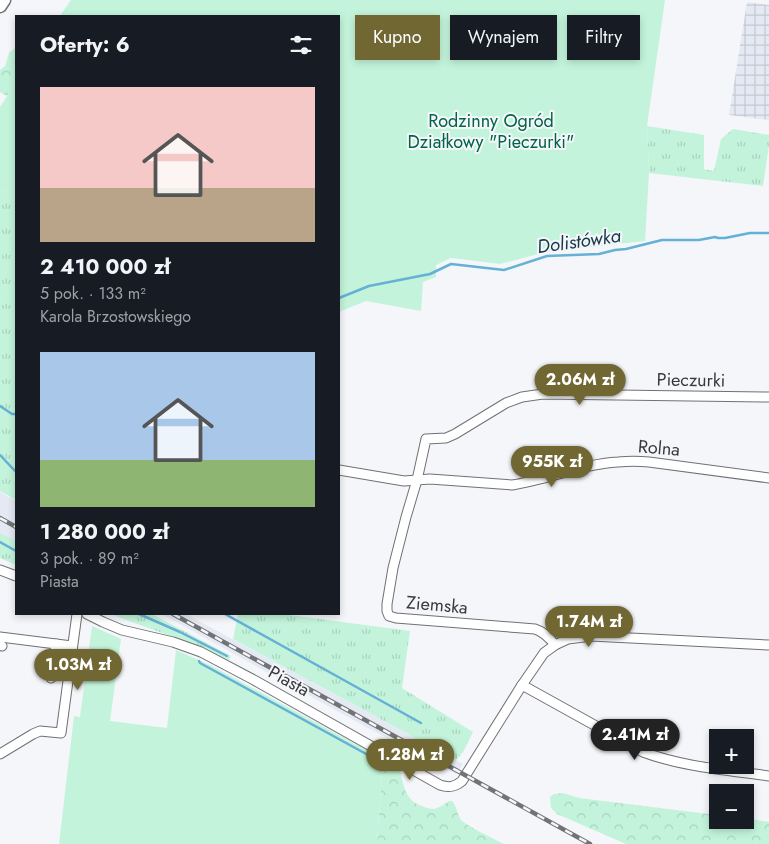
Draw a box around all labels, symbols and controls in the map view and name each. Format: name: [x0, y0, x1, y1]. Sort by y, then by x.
chip: Kupno: [355, 15, 440, 60]
chip: Wynajem: [450, 15, 557, 60]
chip: Filtry: [567, 15, 640, 60]
text: Oferty: 6: [40, 30, 130, 60]
icon: filters: [287, 31, 315, 59]
park label: Rodzinny Ogród Działkowy "Pieczurki": [408, 108, 574, 155]
icon: home: [133, 120, 223, 210]
water label: Dolistówka: [535, 222, 623, 260]
text: 2 410 000 zł: [40, 252, 170, 282]
text: 5 pok. · 133 m²: [40, 282, 146, 305]
text: Karola Brzostowskiego: [40, 305, 191, 328]
pin: 2.06M zł: [528, 364, 632, 406]
street label: Pieczurki: [656, 366, 726, 394]
text: 2.06M zł: [546, 368, 614, 391]
icon: home: [133, 385, 223, 475]
street label: Rolna: [637, 433, 681, 463]
pin: 955K zł: [506, 446, 598, 488]
text: 955K zł: [522, 450, 582, 473]
text: 1 280 000 zł: [40, 517, 169, 547]
text: 3 pok. · 89 m²: [40, 547, 139, 570]
text: Piasta: [40, 570, 79, 593]
street label: Ziemska: [405, 589, 469, 621]
pin: 1.74M zł: [537, 606, 641, 648]
text: 1.74M zł: [556, 610, 622, 633]
pin: 1.03M zł: [26, 648, 130, 691]
text: 1.03M zł: [45, 653, 111, 676]
street label: Piasta: [264, 659, 314, 703]
pin: 2.41M zł: [583, 718, 687, 761]
text: 2.41M zł: [602, 723, 668, 746]
map controls: [709, 729, 754, 829]
button: +: [709, 729, 754, 774]
pin: 1.28M zł: [358, 738, 462, 781]
text: 1.28M zł: [377, 743, 443, 766]
button: −: [709, 784, 754, 829]

